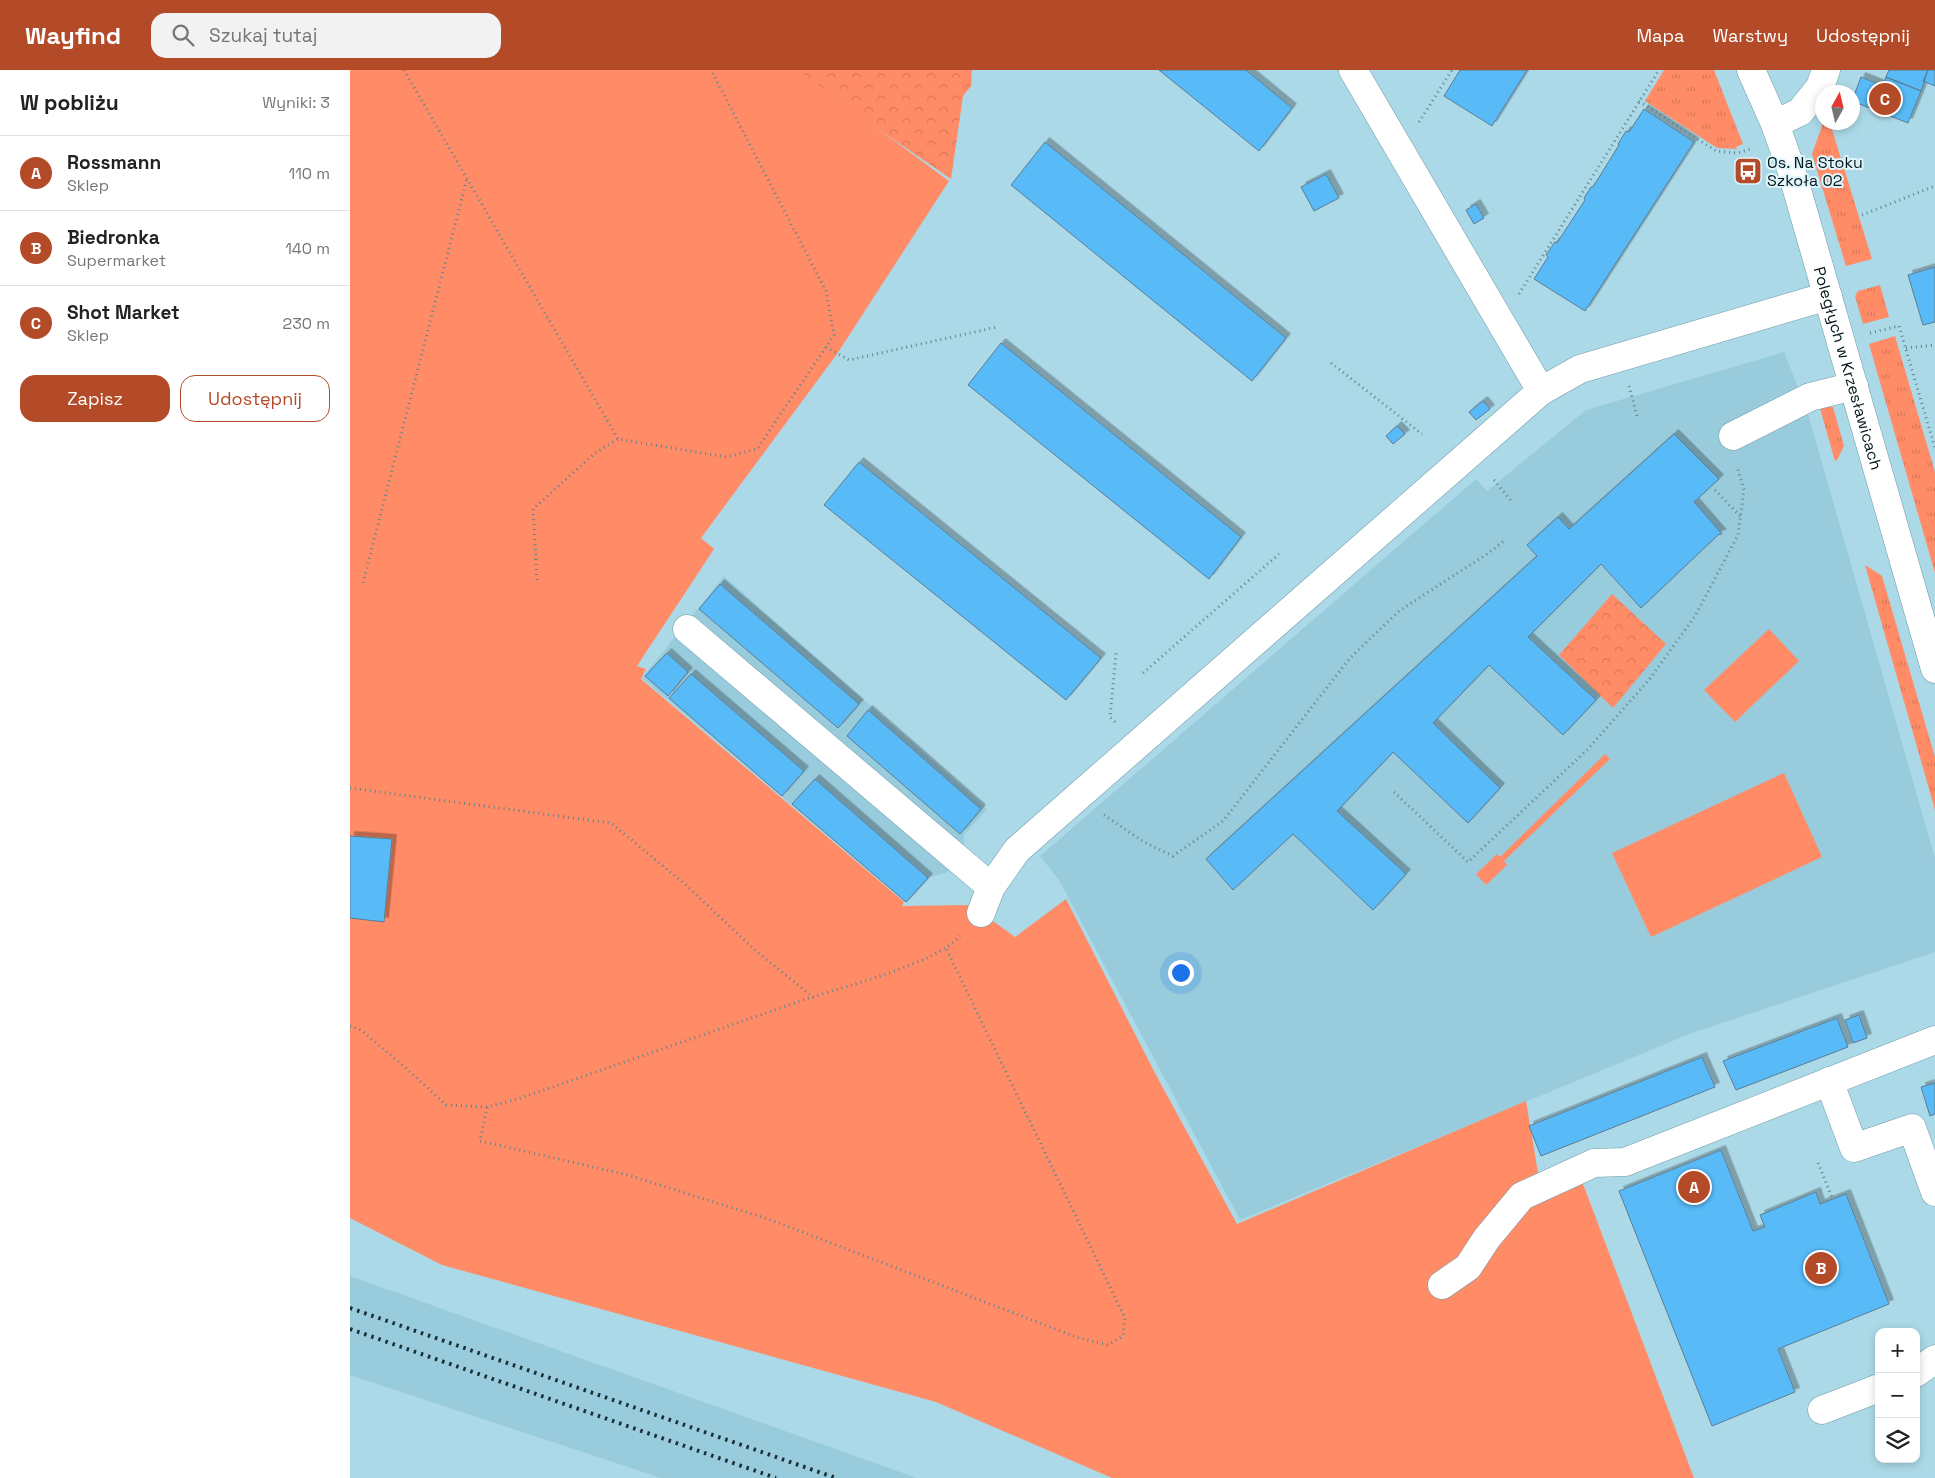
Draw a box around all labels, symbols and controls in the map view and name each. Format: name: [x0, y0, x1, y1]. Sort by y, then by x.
search box: [151, 13, 501, 58]
text: Wayfind: [25, 20, 121, 51]
icon: search: [169, 21, 197, 49]
text: Szukaj tutaj: [209, 23, 317, 48]
text: Mapa: [1637, 24, 1684, 47]
text: Warstwy: [1712, 24, 1788, 47]
text: Udostępnij: [1816, 24, 1910, 47]
pin: C: [1869, 80, 1901, 118]
north arrow: [1815, 85, 1860, 130]
text: W pobliżu: [20, 89, 119, 116]
text: Wyniki: 3: [262, 92, 330, 113]
text: Rossmann: [67, 150, 161, 175]
place label: Os. Na Stoku Szkoła 02: [1767, 152, 1863, 191]
bus stop icon: Os. Na Stoku Szkoła 02: [1733, 156, 1763, 186]
text: A: [31, 163, 41, 184]
text: 110 m: [288, 163, 330, 184]
text: Sklep: [67, 175, 109, 196]
text: Biedronka: [67, 225, 160, 250]
text: B: [31, 238, 41, 259]
text: 140 m: [285, 238, 330, 259]
text: Supermarket: [67, 250, 166, 271]
street label: Poległych w Krzesławicach: [1809, 264, 1887, 472]
text: Shot Market: [67, 300, 180, 325]
text: C: [31, 313, 41, 334]
text: 230 m: [283, 313, 330, 334]
text: Sklep: [67, 325, 109, 346]
button: Zapisz: [20, 375, 170, 422]
button: Udostępnij: [180, 375, 330, 422]
your location: [1168, 960, 1194, 986]
pin: A: [1678, 1168, 1710, 1206]
pin: B: [1805, 1249, 1837, 1287]
map controls: [1875, 1328, 1920, 1463]
button: +: [1875, 1328, 1920, 1373]
button: −: [1875, 1373, 1920, 1418]
button: layers: [1875, 1418, 1920, 1463]

